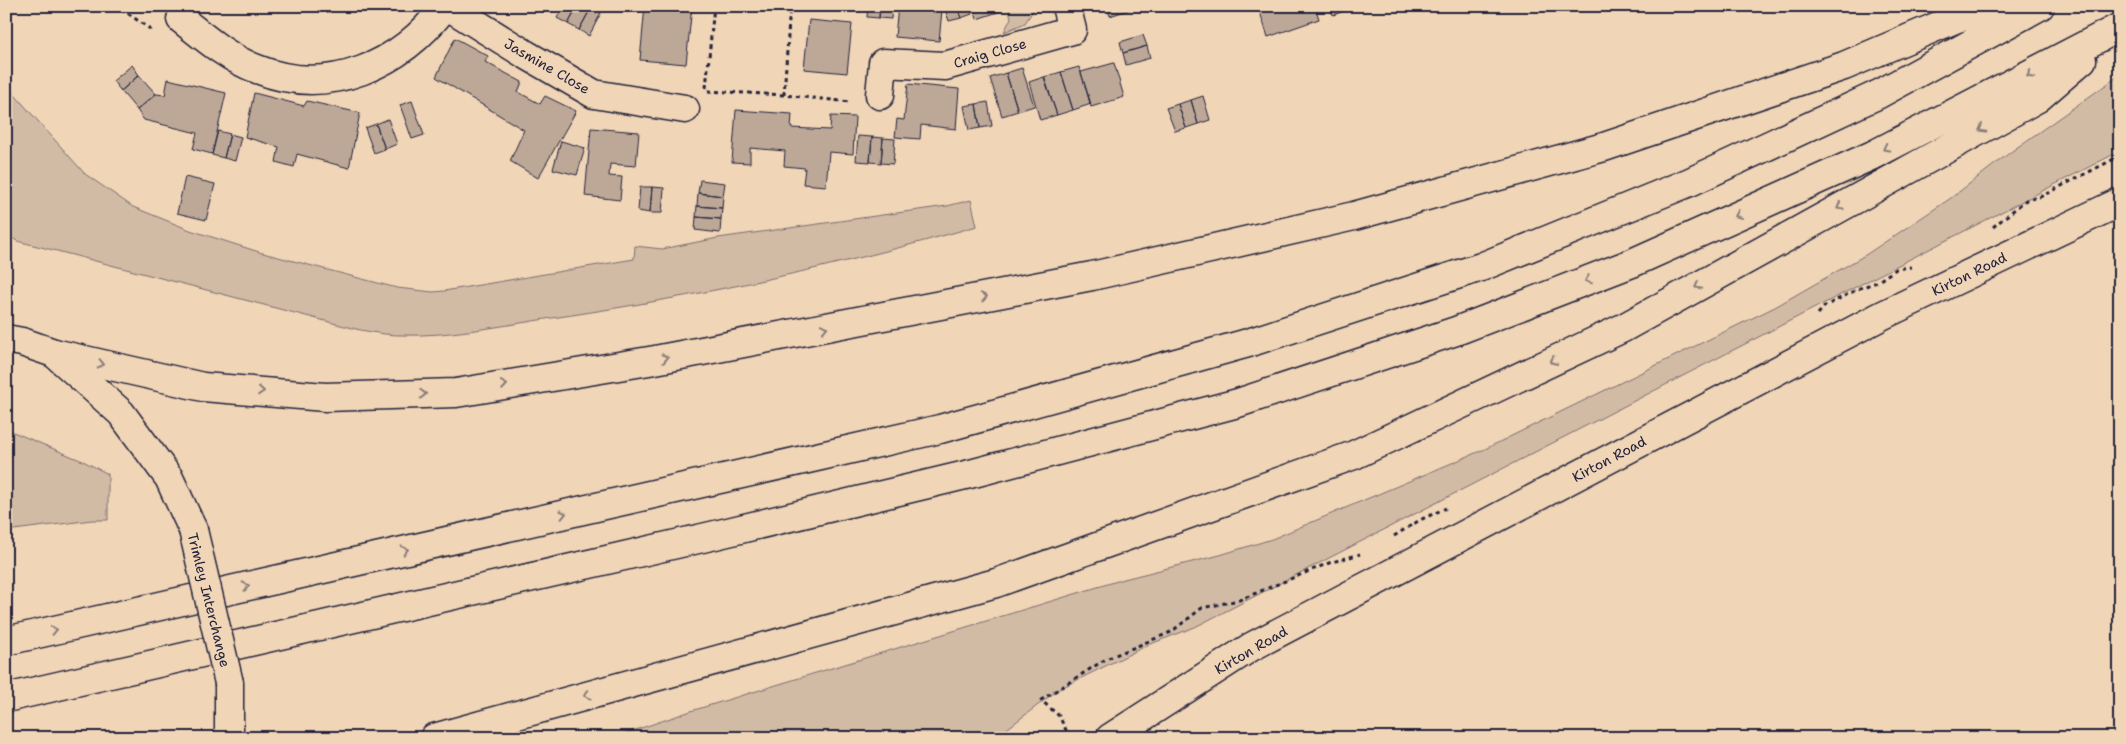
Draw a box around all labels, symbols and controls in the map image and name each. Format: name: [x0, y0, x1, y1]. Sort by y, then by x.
street label: Jasmine Close: [501, 34, 593, 98]
street label: Craig Close: [951, 34, 1029, 72]
one-way arrow: [2027, 69, 2036, 79]
one-way arrow: [1978, 122, 1987, 132]
one-way arrow: [1882, 142, 1891, 152]
one-way arrow: [1836, 201, 1845, 211]
one-way arrow: [1734, 209, 1743, 220]
street label: Kirton Road: [1928, 248, 2010, 300]
one-way arrow: [1584, 273, 1593, 284]
one-way arrow: [1694, 280, 1703, 290]
one-way arrow: [979, 292, 988, 303]
one-way arrow: [820, 323, 829, 333]
one-way arrow: [660, 353, 669, 364]
one-way arrow: [1550, 354, 1559, 364]
one-way arrow: [97, 358, 106, 369]
one-way arrow: [500, 380, 509, 390]
one-way arrow: [257, 386, 265, 397]
one-way arrow: [420, 388, 428, 399]
street label: Kirton Road: [1569, 432, 1649, 486]
one-way arrow: [559, 509, 568, 520]
street label: Trimley Interchange: [184, 531, 234, 669]
one-way arrow: [400, 545, 409, 556]
one-way arrow: [242, 581, 251, 591]
street label: Kirton Road: [1211, 622, 1291, 678]
one-way arrow: [49, 625, 58, 636]
one-way arrow: [583, 689, 591, 700]

